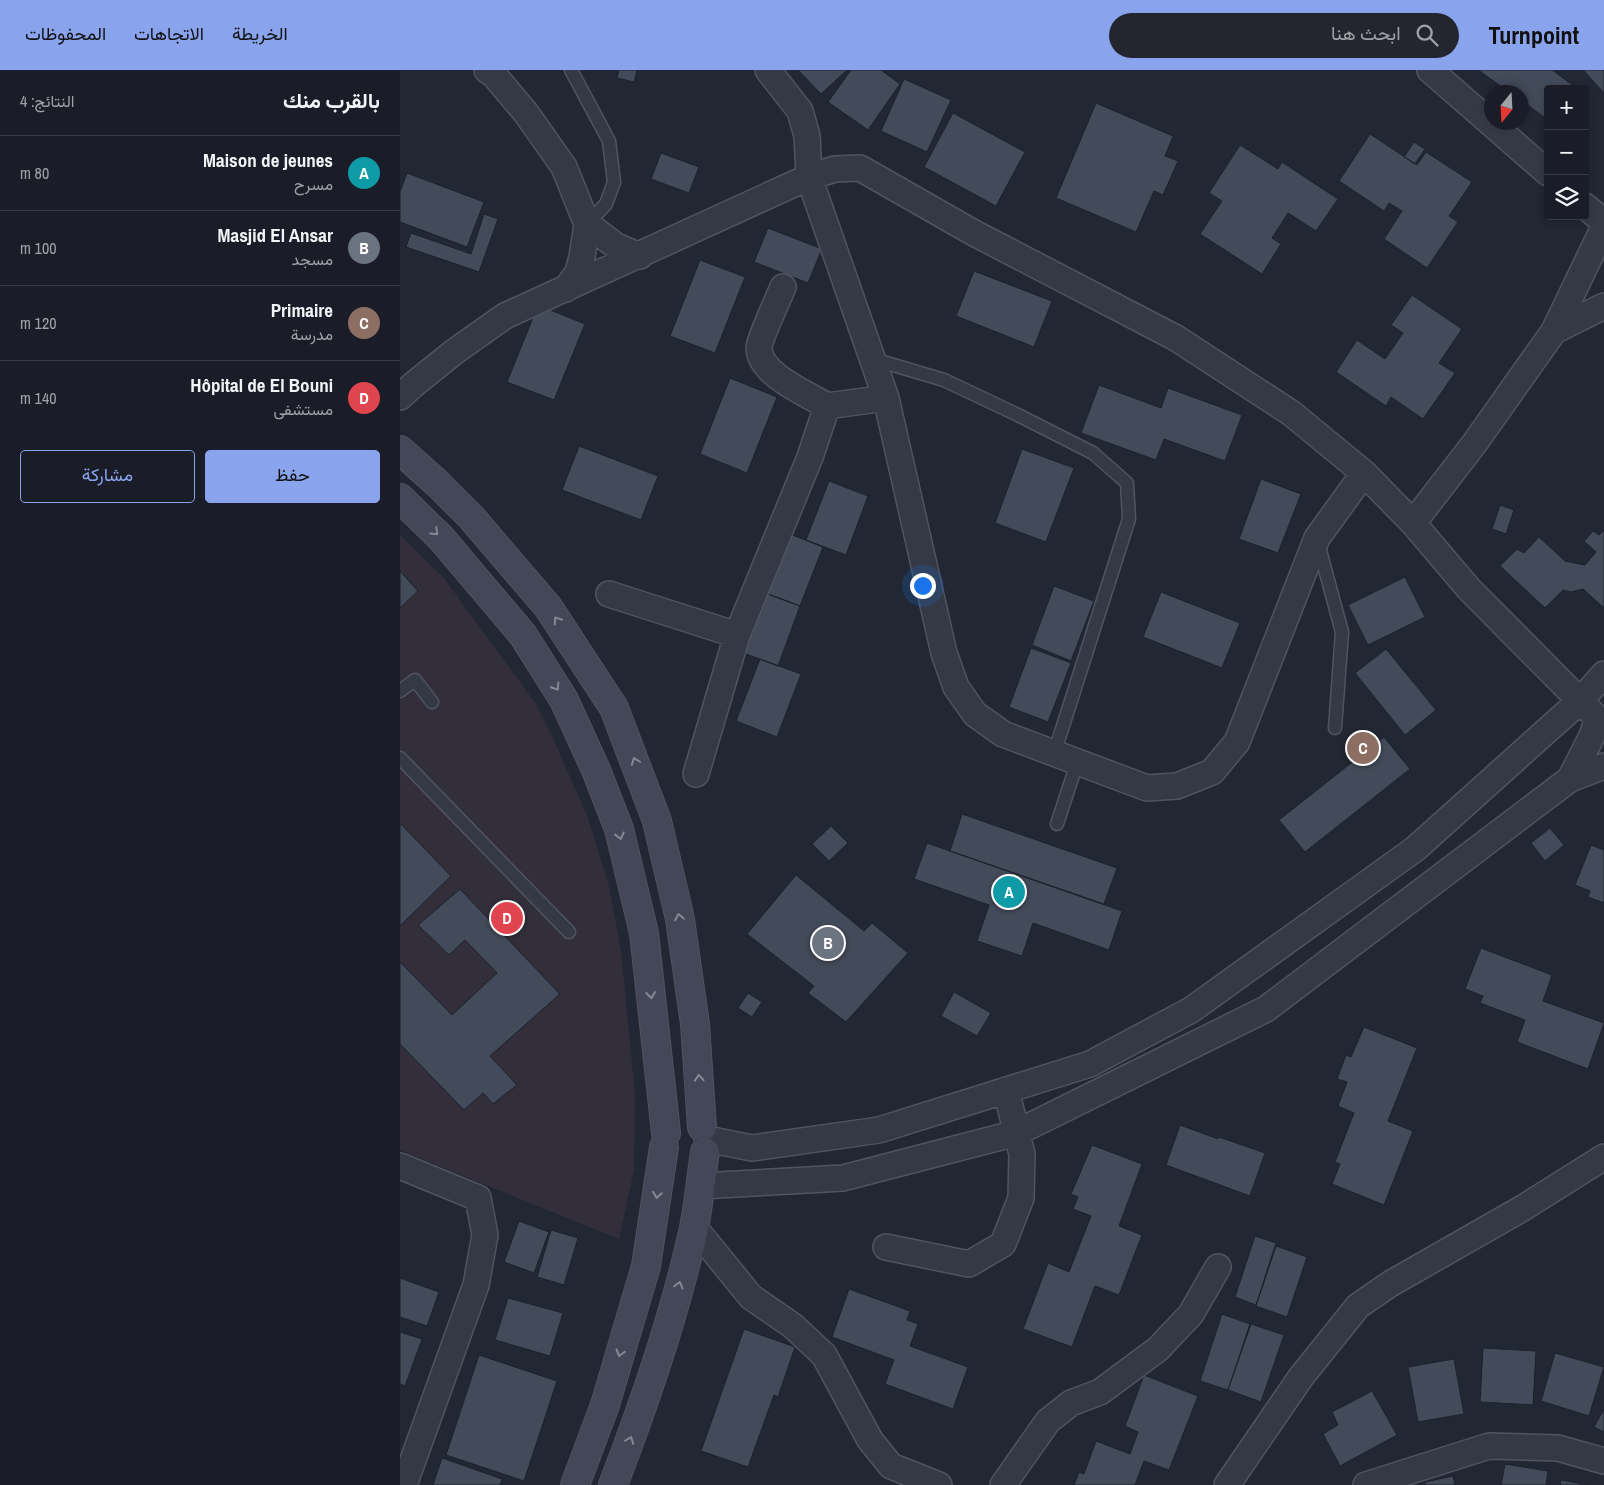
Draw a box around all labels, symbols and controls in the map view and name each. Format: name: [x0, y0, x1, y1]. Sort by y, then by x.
search box: [1109, 13, 1459, 58]
text: Turnpoint: [1489, 19, 1579, 51]
text: ابحث هنا: [1331, 20, 1401, 46]
text: المحفوظات: [25, 21, 106, 46]
text: الاتجاهات: [134, 21, 204, 46]
text: الخريطة: [232, 21, 288, 46]
icon: search: [1413, 21, 1441, 49]
north arrow: [1484, 85, 1529, 130]
map controls: [1544, 85, 1589, 220]
button: +: [1544, 85, 1589, 130]
text: بالقرب منك: [283, 86, 380, 115]
text: النتائج: 4: [20, 90, 75, 112]
button: −: [1544, 130, 1589, 175]
text: Maison de jeunes: [203, 147, 333, 173]
text: 80 m: [20, 162, 49, 184]
text: A: [359, 162, 369, 184]
text: مسرح: [294, 173, 333, 195]
button: layers: [1544, 175, 1589, 220]
text: Masjid El Ansar: [218, 222, 333, 248]
text: 100 m: [20, 237, 56, 259]
text: B: [359, 237, 369, 259]
text: مسجد: [292, 248, 333, 270]
text: Primaire: [271, 297, 333, 323]
text: 120 m: [20, 312, 56, 334]
text: C: [359, 312, 369, 334]
text: مدرسة: [291, 323, 333, 345]
text: Hôpital de El Bouni: [190, 372, 333, 398]
text: 140 m: [20, 387, 56, 409]
text: D: [359, 387, 369, 409]
text: مستشفى: [273, 398, 333, 420]
button: مشاركة: [20, 450, 195, 503]
button: حفظ: [205, 450, 380, 503]
one-way arrow: [429, 526, 438, 535]
your location: [910, 573, 936, 599]
one-way arrow: [553, 616, 563, 625]
one-way arrow: [550, 682, 559, 691]
pin: C: [1347, 729, 1379, 767]
one-way arrow: [631, 758, 641, 766]
one-way arrow: [614, 832, 625, 841]
pin: A: [993, 873, 1025, 911]
pin: D: [491, 899, 523, 937]
one-way arrow: [675, 913, 685, 922]
pin: B: [812, 924, 844, 962]
one-way arrow: [645, 992, 656, 1000]
one-way arrow: [693, 1074, 704, 1082]
one-way arrow: [652, 1191, 662, 1200]
one-way arrow: [673, 1280, 684, 1289]
one-way arrow: [615, 1349, 625, 1357]
one-way arrow: [624, 1436, 634, 1444]

